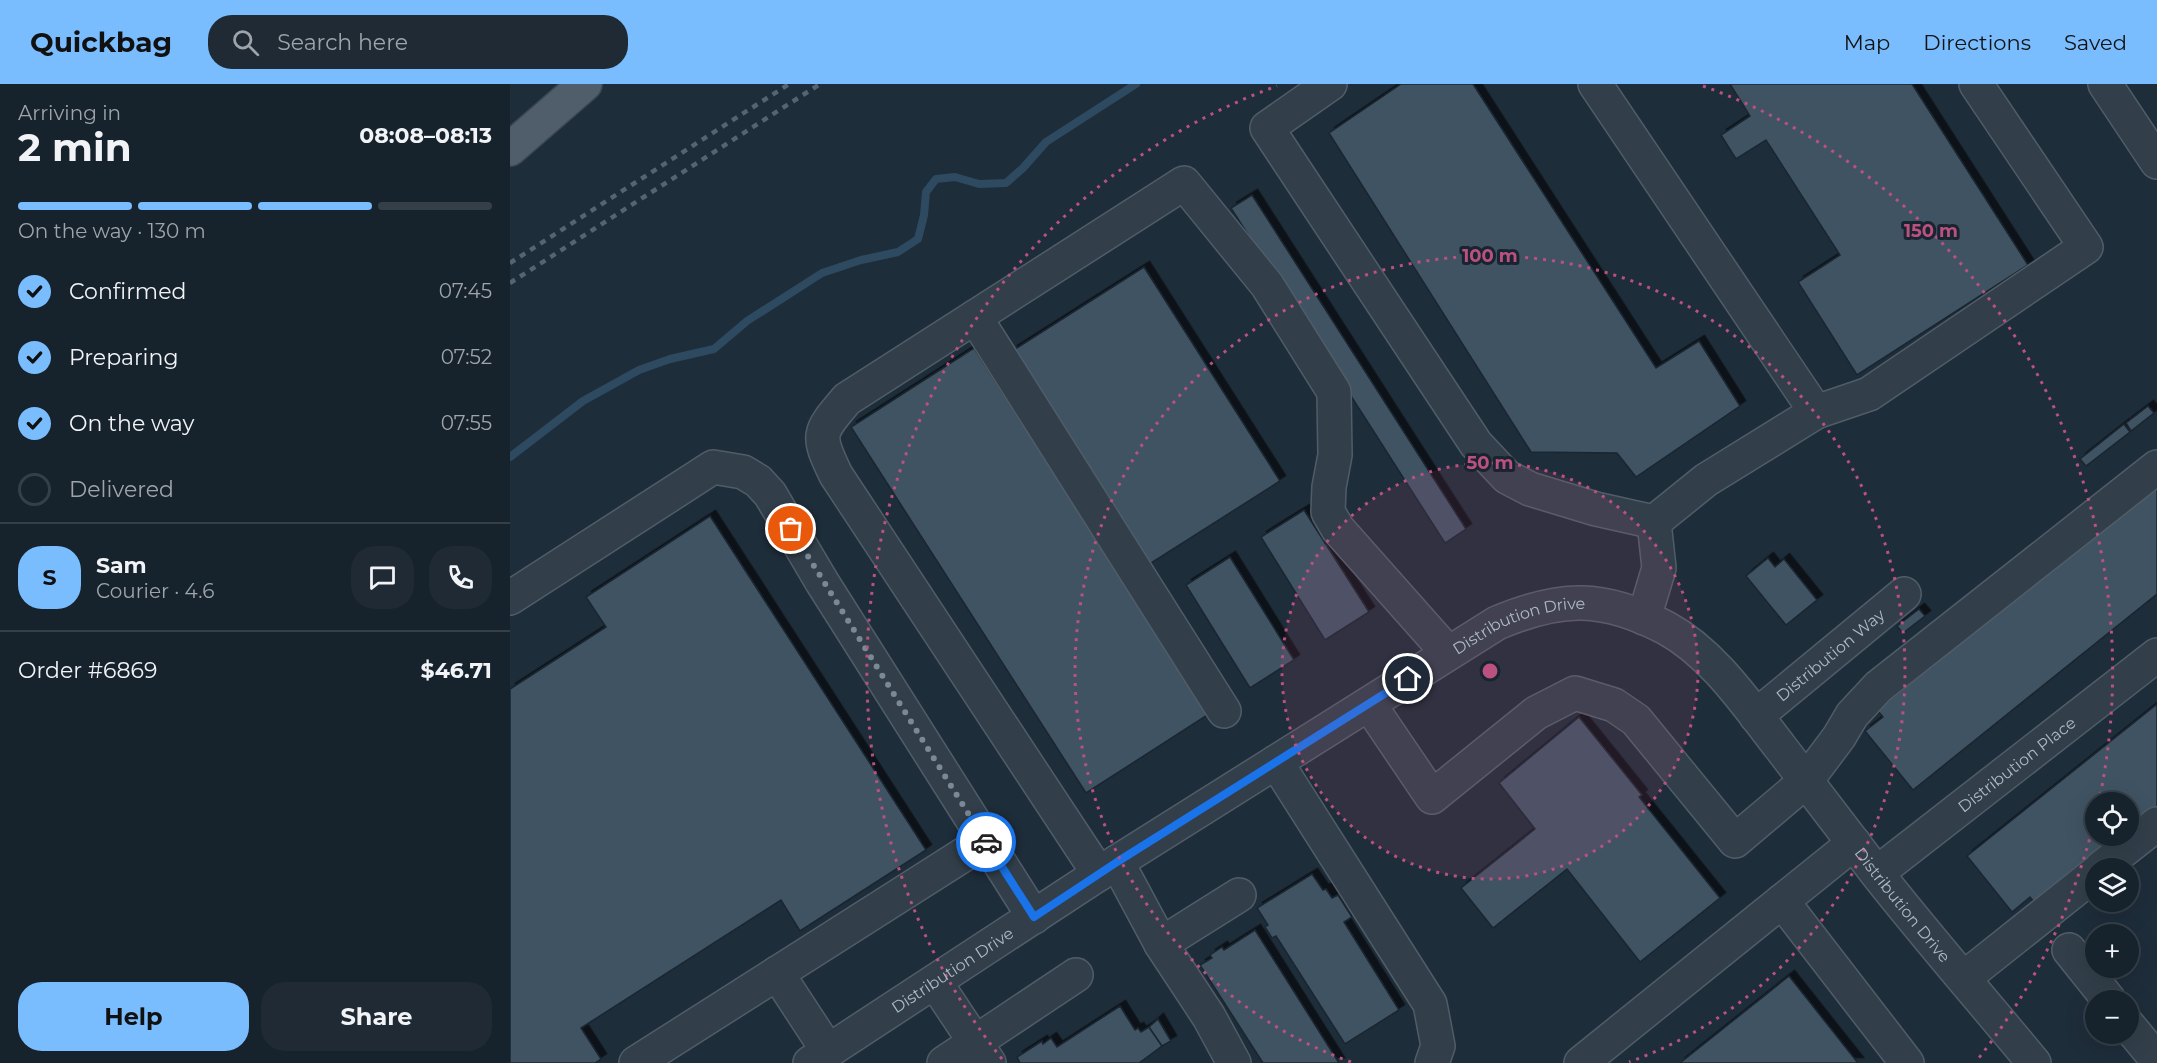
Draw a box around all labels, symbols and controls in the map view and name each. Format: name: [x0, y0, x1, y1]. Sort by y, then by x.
search box: [208, 15, 628, 69]
text: Quickbag: [30, 25, 172, 59]
icon: search: [229, 26, 262, 59]
text: Search here: [277, 29, 408, 56]
text: Map: [1844, 30, 1890, 55]
text: Directions: [1923, 30, 2031, 55]
text: Saved: [2064, 30, 2127, 55]
text: Arriving in: [18, 101, 121, 125]
text: 08:08–08:13: [359, 122, 492, 149]
text: 2 min: [18, 123, 132, 171]
text: On the way · 130 m: [18, 219, 206, 243]
text: 150 m: [1904, 220, 1958, 242]
text: 100 m: [1462, 245, 1518, 267]
icon: check: [18, 275, 51, 308]
text: Confirmed: [69, 278, 186, 305]
text: 07:45: [439, 279, 492, 303]
icon: check: [18, 341, 51, 374]
text: Preparing: [69, 344, 178, 371]
text: 07:52: [441, 345, 492, 369]
icon: check: [18, 407, 51, 440]
text: On the way: [69, 410, 194, 437]
text: 07:55: [441, 411, 492, 435]
text: 50 m: [1467, 452, 1513, 474]
text: Delivered: [69, 476, 174, 503]
pin: [765, 503, 816, 554]
icon: bag: [774, 512, 807, 545]
button: chat: [351, 546, 414, 609]
button: phone: [429, 546, 492, 609]
text: Sam: [96, 552, 147, 579]
text: S: [42, 564, 57, 591]
text: Courier · 4.6: [96, 579, 214, 603]
street label: Distribution Drive: [1449, 594, 1585, 659]
street label: Distribution Way: [1772, 605, 1889, 705]
pin: [1382, 653, 1433, 704]
text: Order #6869: [18, 657, 157, 684]
text: $46.71: [420, 657, 492, 684]
centre of rings: [1480, 661, 1500, 681]
icon: home: [1391, 662, 1424, 695]
street label: Distribution Place: [1954, 713, 2080, 816]
map controls: [2085, 792, 2139, 1044]
button: locate: [2085, 792, 2139, 846]
courier: [956, 812, 1016, 872]
icon: car: [970, 826, 1003, 859]
street label: Distribution Drive: [1850, 844, 1954, 966]
button: layers: [2085, 858, 2139, 912]
street label: Distribution Drive: [888, 923, 1017, 1017]
button: +: [2085, 924, 2139, 978]
button: Help: [18, 982, 249, 1051]
button: Share: [261, 982, 492, 1051]
button: −: [2085, 990, 2139, 1044]

